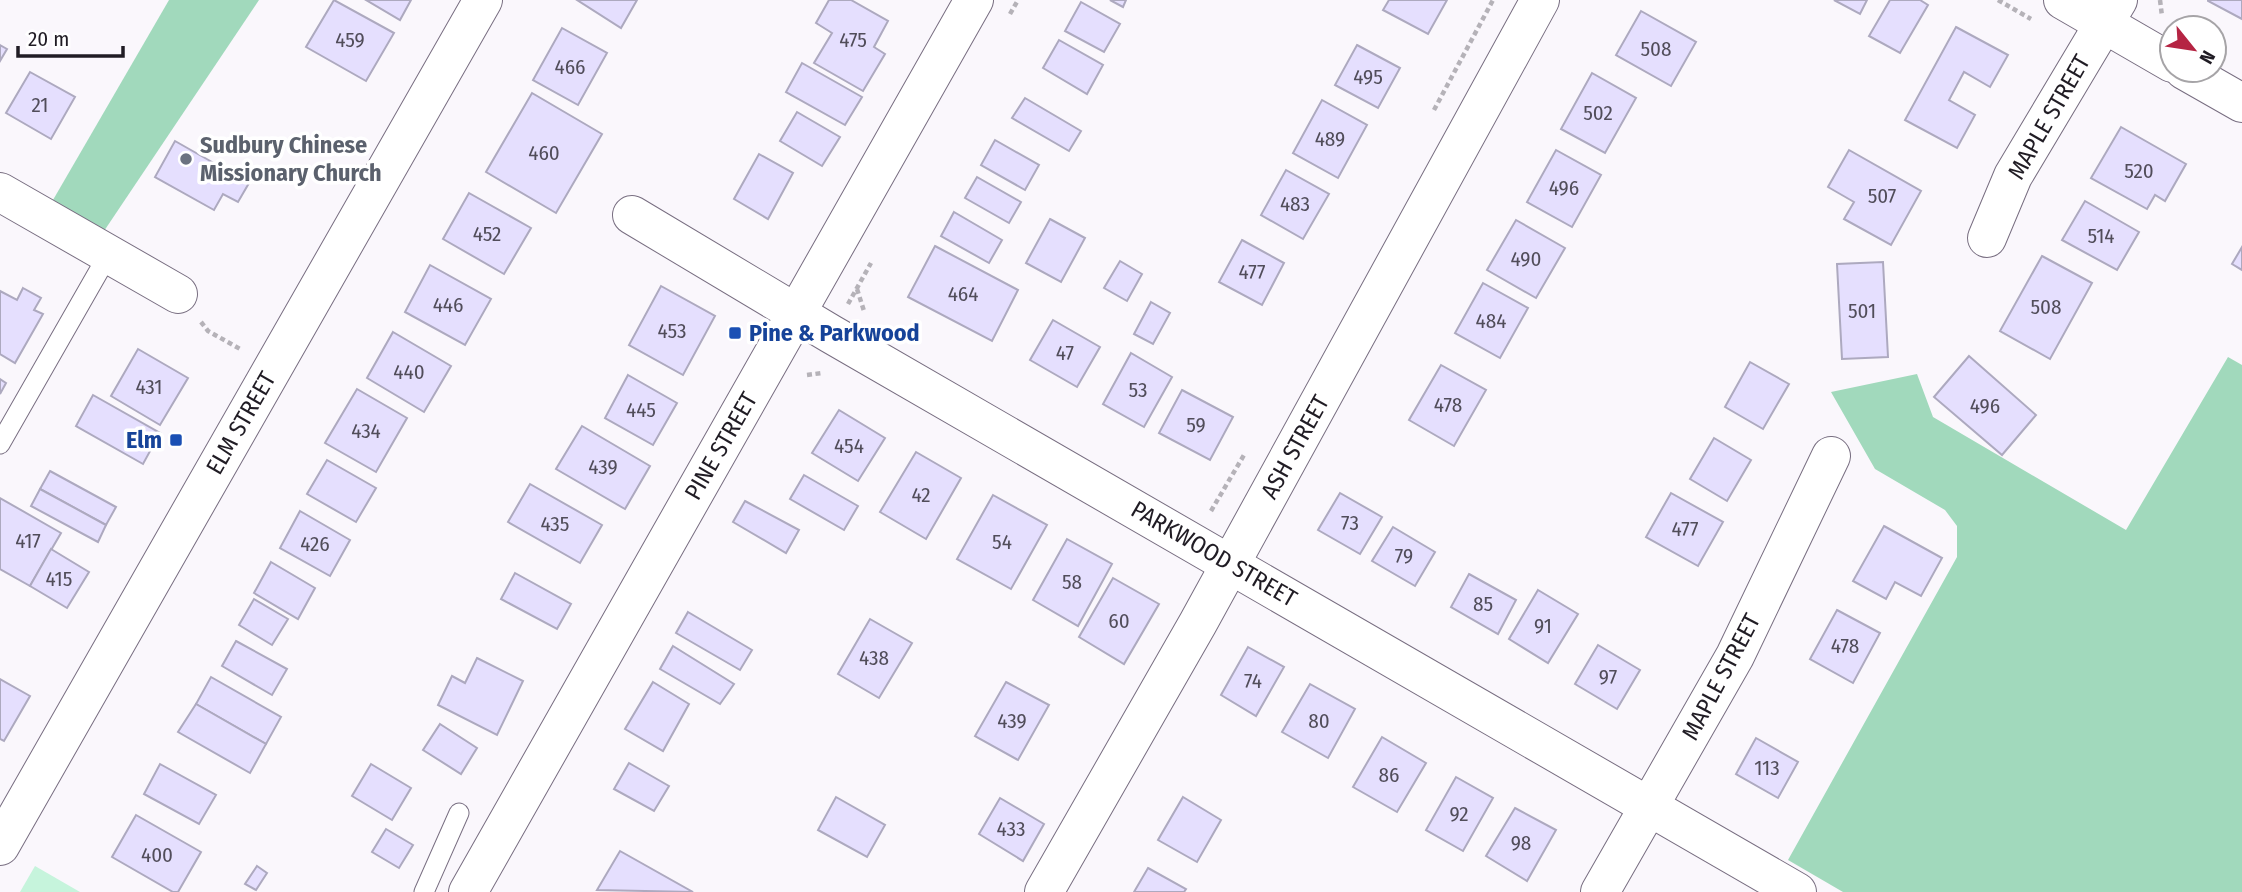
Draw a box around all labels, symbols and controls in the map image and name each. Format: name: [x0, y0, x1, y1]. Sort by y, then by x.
scale bar: [18, 14, 122, 58]
north arrow: [2158, 14, 2228, 84]
text: 20 m: [28, 26, 69, 52]
house number: 459: [335, 27, 365, 53]
house number: 475: [839, 27, 867, 53]
house number: 508: [1640, 36, 1672, 62]
text: N: [2194, 47, 2220, 68]
street label: MAPLE STREET: [2002, 50, 2096, 184]
house number: 466: [555, 54, 586, 80]
house number: 495: [1353, 64, 1383, 90]
house number: 21: [32, 92, 49, 118]
house number: 502: [1583, 100, 1613, 126]
house number: 489: [1315, 126, 1345, 152]
place label: Sudbury Chinese Missionary Church: [200, 131, 382, 187]
house number: 460: [528, 140, 560, 166]
marker: Sudbury Chinese Missionary Church: [178, 151, 194, 167]
house number: 520: [2124, 158, 2154, 184]
house number: 496: [1549, 175, 1579, 201]
house number: 507: [1868, 183, 1896, 209]
house number: 483: [1280, 191, 1310, 217]
house number: 452: [473, 221, 501, 247]
house number: 514: [2088, 223, 2114, 249]
house number: 490: [1511, 246, 1541, 272]
house number: 477: [1239, 259, 1265, 285]
house number: 464: [948, 281, 978, 307]
house number: 446: [433, 292, 463, 318]
house number: 508: [2030, 294, 2062, 320]
house number: 501: [1848, 298, 1876, 324]
house number: 484: [1476, 308, 1506, 334]
house number: 453: [658, 318, 686, 344]
place label: Pine & Parkwood: [749, 319, 920, 347]
marker: Pine & Parkwood: [727, 325, 743, 341]
house number: 47: [1056, 340, 1074, 366]
house number: 440: [393, 359, 425, 385]
street label: ELM STREET: [200, 367, 282, 479]
house number: 431: [135, 374, 163, 400]
house number: 53: [1129, 377, 1147, 403]
street label: PINE STREET: [679, 387, 763, 505]
street label: ASH STREET: [1255, 390, 1335, 504]
house number: 478: [1434, 392, 1462, 418]
house number: 496: [1970, 393, 2000, 419]
house number: 445: [626, 397, 656, 423]
house number: 59: [1186, 412, 1206, 438]
house number: 434: [351, 418, 381, 444]
place label: Elm: [126, 426, 162, 454]
marker: Elm: [168, 432, 184, 448]
house number: 454: [834, 433, 864, 459]
house number: 439: [588, 454, 618, 480]
house number: 42: [911, 482, 931, 508]
street label: PARKWOOD STREET: [1126, 495, 1302, 613]
house number: 73: [1341, 510, 1359, 536]
house number: 435: [541, 511, 569, 537]
house number: 477: [1672, 516, 1698, 542]
house number: 417: [15, 528, 41, 554]
house number: 54: [992, 529, 1012, 555]
house number: 426: [300, 531, 330, 557]
house number: 79: [1395, 543, 1413, 569]
house number: 415: [46, 566, 72, 592]
house number: 58: [1062, 569, 1082, 595]
house number: 85: [1473, 591, 1493, 617]
house number: 60: [1108, 608, 1130, 634]
street label: MAPLE STREET: [1676, 609, 1766, 745]
house number: 91: [1534, 613, 1552, 639]
house number: 478: [1831, 633, 1859, 659]
house number: 438: [859, 645, 889, 671]
house number: 97: [1599, 664, 1617, 690]
house number: 74: [1244, 668, 1262, 694]
house number: 439: [997, 708, 1027, 734]
house number: 80: [1308, 708, 1330, 734]
house number: 113: [1754, 755, 1780, 781]
house number: 86: [1379, 762, 1399, 788]
house number: 92: [1449, 801, 1469, 827]
house number: 433: [997, 816, 1025, 842]
house number: 98: [1511, 830, 1531, 856]
house number: 400: [141, 842, 173, 868]

